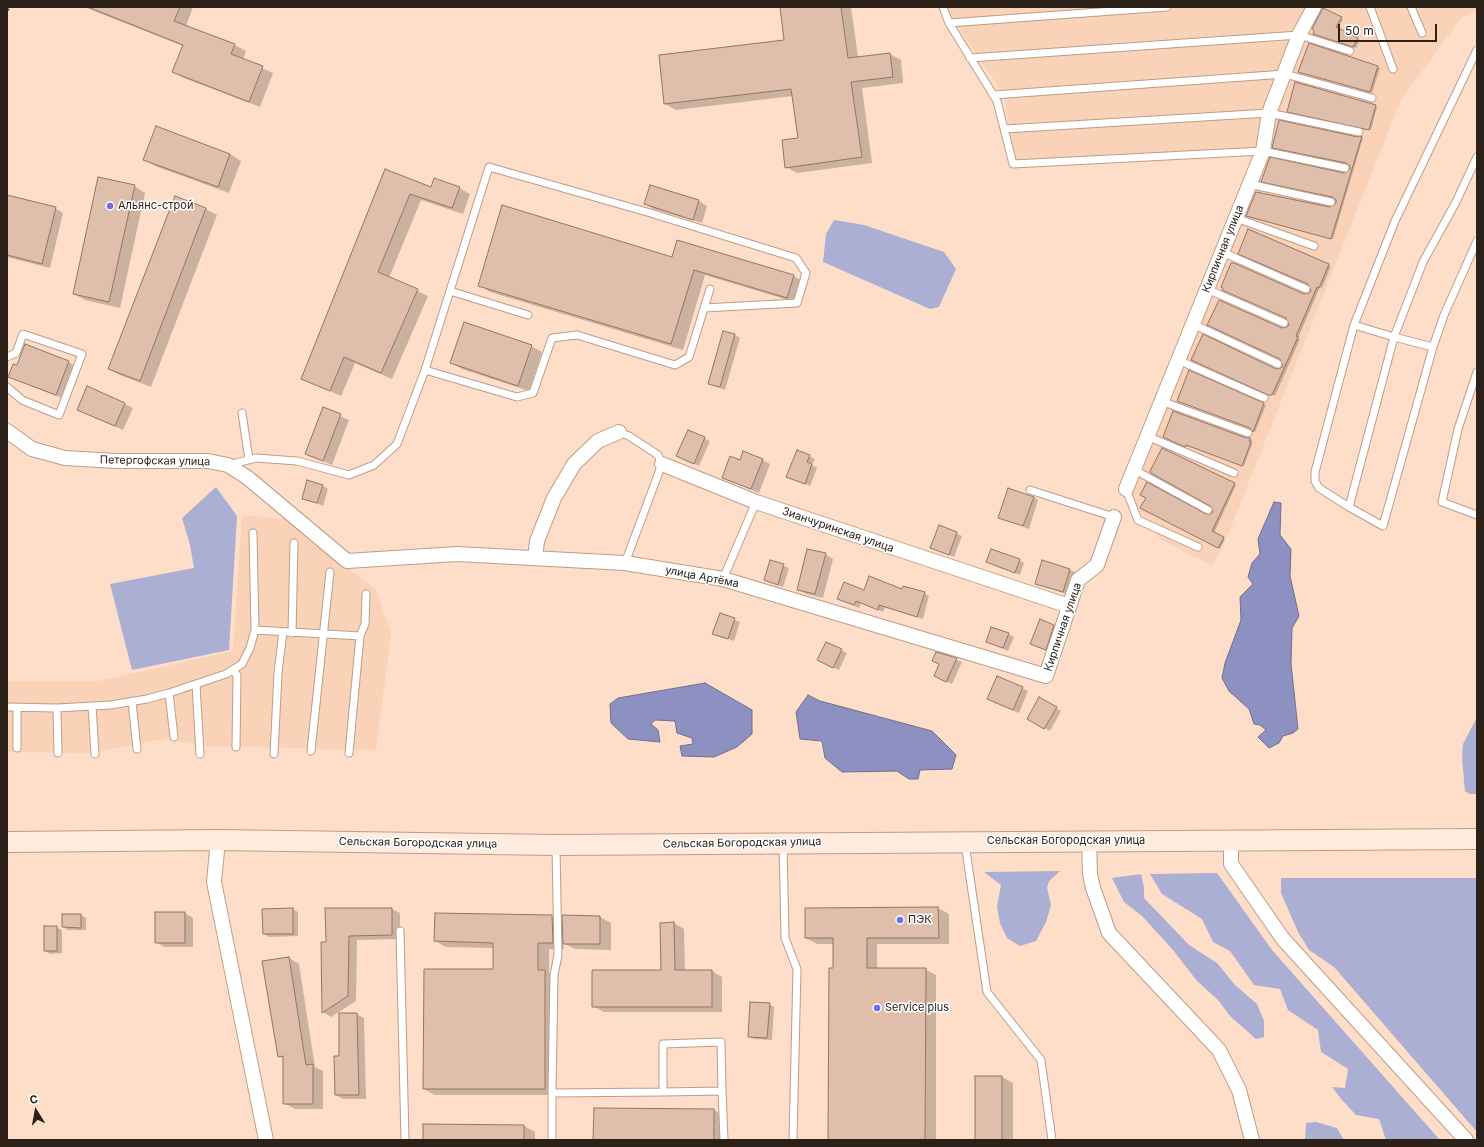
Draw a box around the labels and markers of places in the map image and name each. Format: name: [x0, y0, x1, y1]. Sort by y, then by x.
place label: Альянс-строй: [118, 199, 193, 213]
marker: Альянс-строй: [105, 201, 115, 211]
place label: ПЭК: [908, 913, 932, 927]
marker: ПЭК: [895, 915, 905, 925]
place label: Service plus: [885, 1001, 949, 1015]
marker: Service plus: [872, 1003, 882, 1013]

